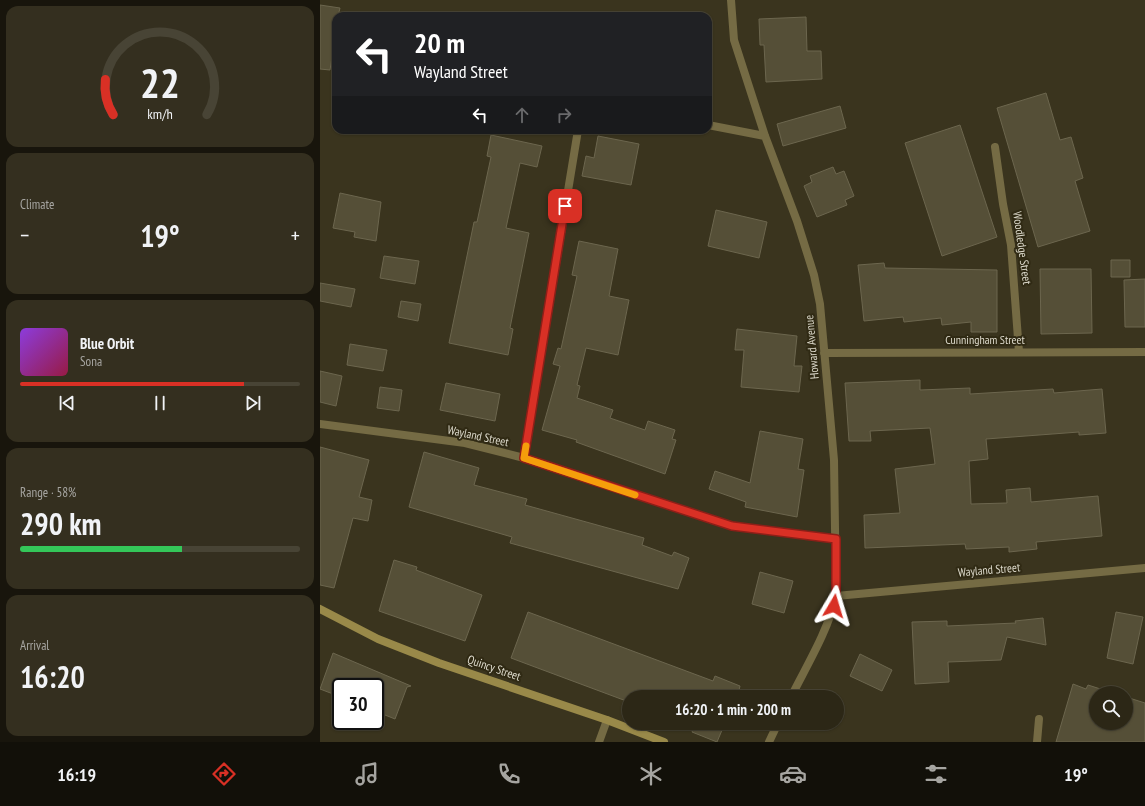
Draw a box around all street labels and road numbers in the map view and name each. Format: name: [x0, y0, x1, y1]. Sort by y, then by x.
street label: Woodledge Street: [1010, 210, 1035, 286]
street label: Howard Avenue: [801, 314, 822, 380]
street label: Cunningham Street: [945, 332, 1025, 347]
street label: Wayland Street: [446, 422, 511, 449]
street label: Wayland Street: [957, 559, 1021, 580]
street label: Quincy Street: [466, 651, 523, 684]

